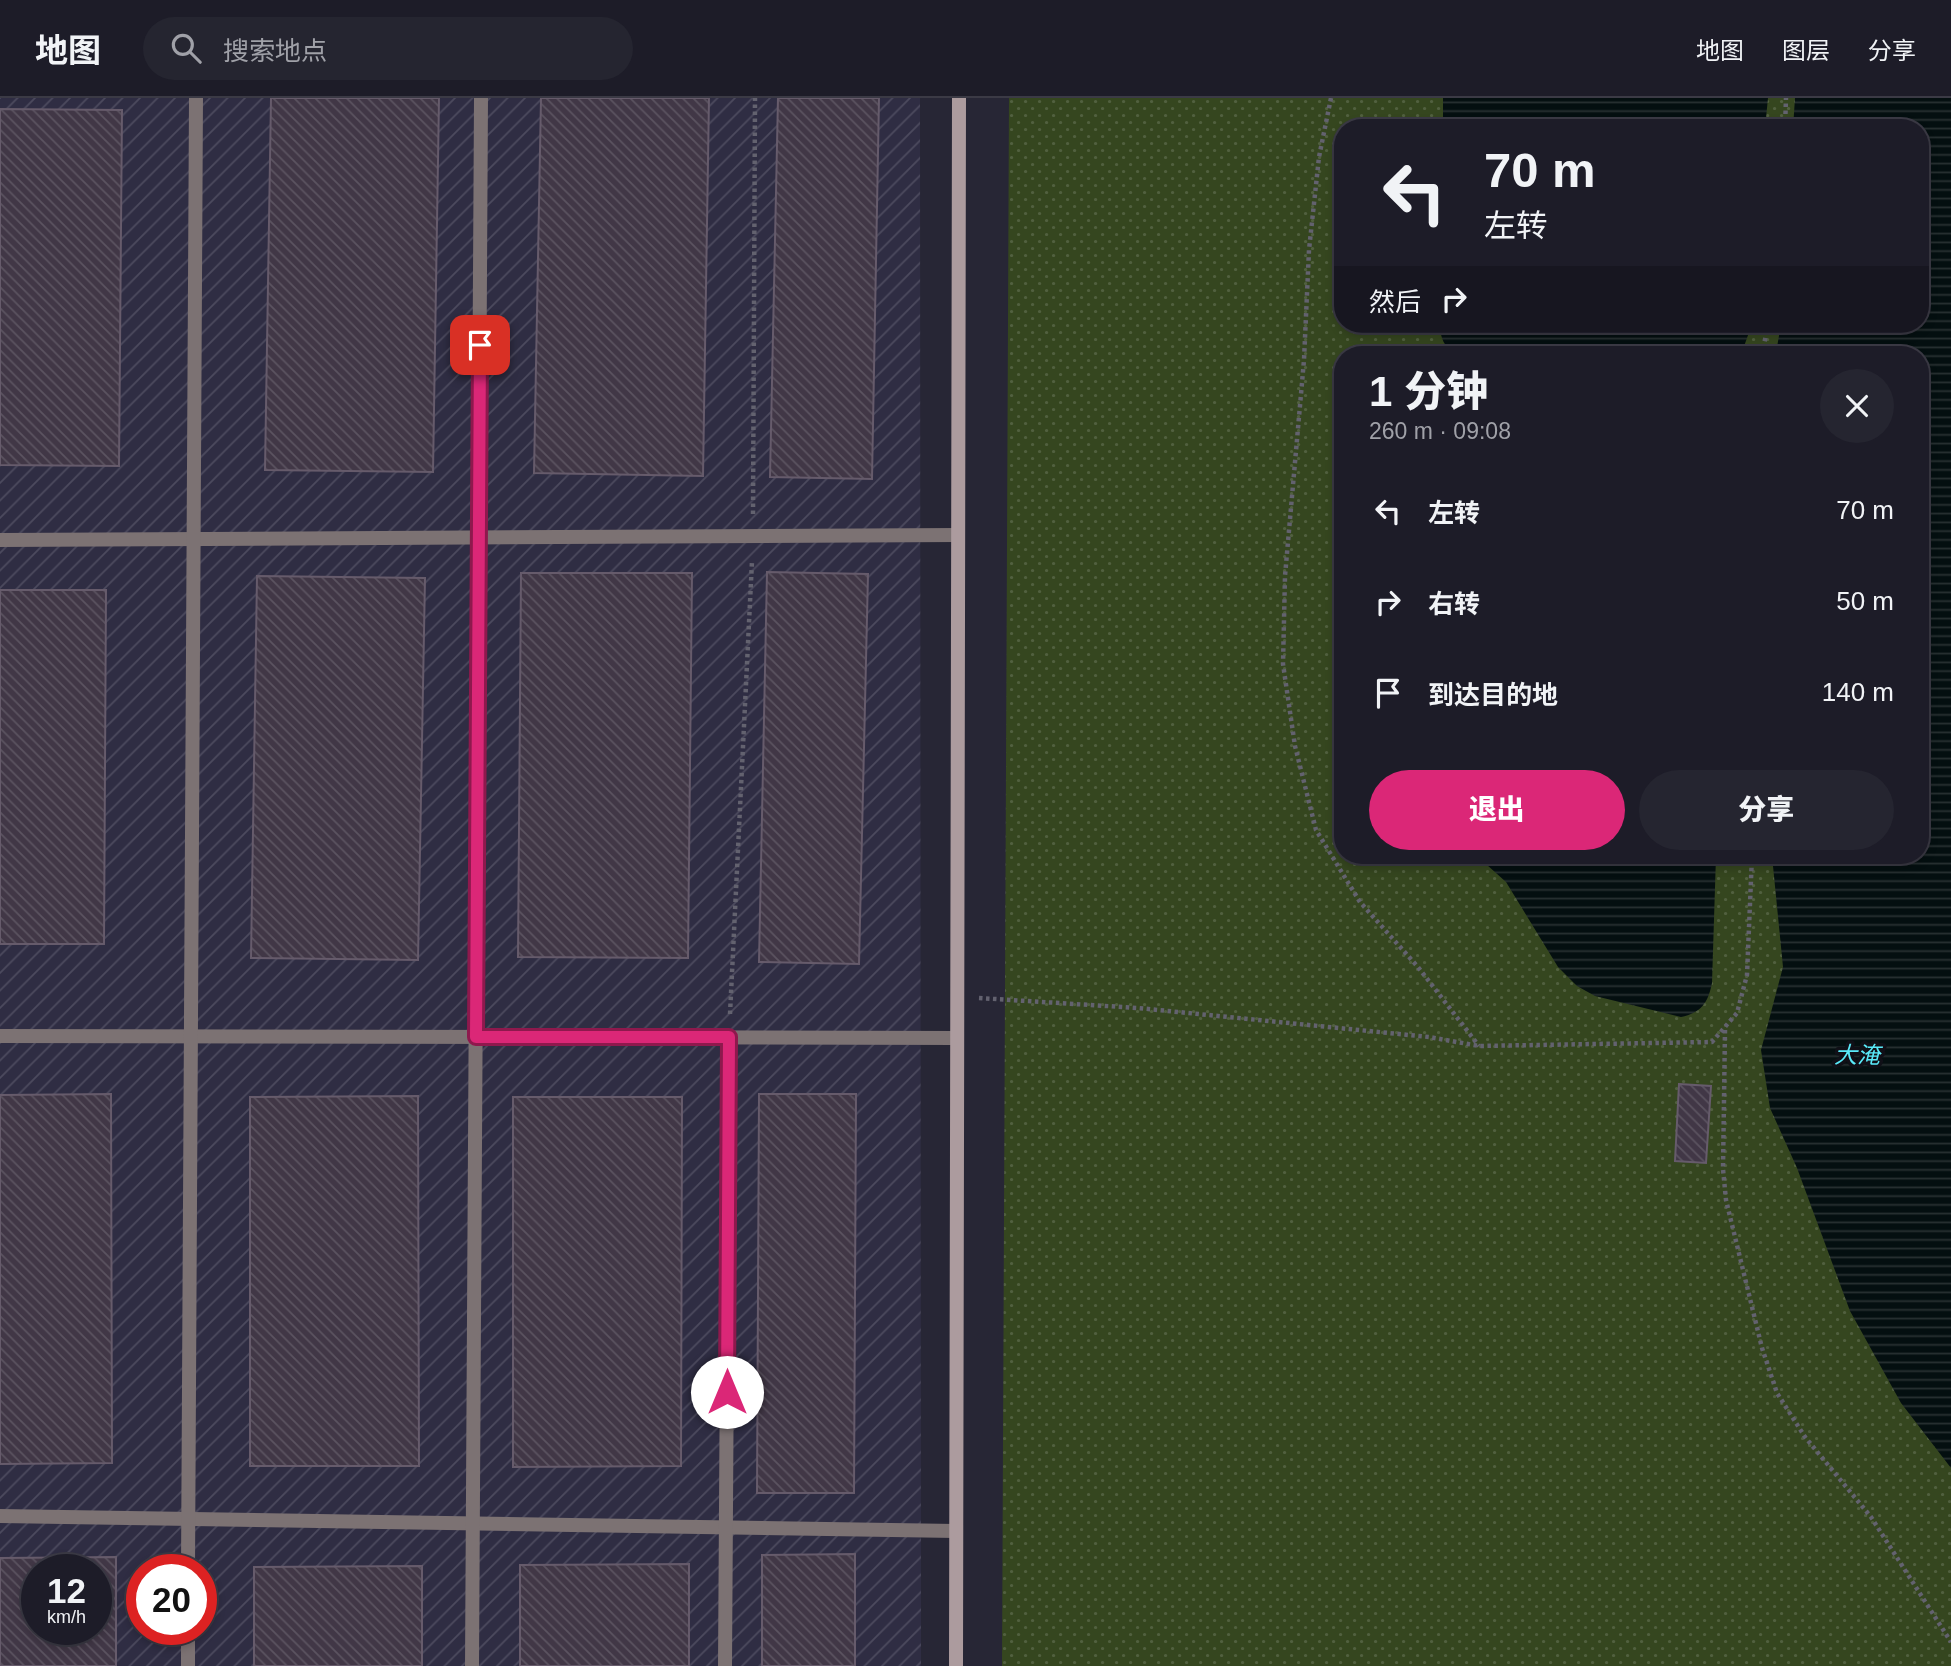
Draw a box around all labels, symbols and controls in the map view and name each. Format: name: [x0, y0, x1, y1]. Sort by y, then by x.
search box: [143, 17, 633, 80]
icon: search: [167, 29, 205, 67]
text: 地图: [35, 32, 101, 69]
text: 搜索地点: [223, 36, 327, 66]
text: 地图: [1696, 37, 1744, 64]
text: 图层: [1782, 37, 1830, 64]
text: 分享: [1868, 37, 1916, 64]
text: 70 m: [1484, 143, 1596, 197]
icon: left: [1369, 147, 1460, 238]
text: 左转: [1484, 208, 1548, 244]
icon: right: [1435, 280, 1473, 318]
text: 然后: [1369, 287, 1421, 317]
pin: [450, 315, 510, 375]
icon: arrive: [461, 326, 499, 364]
text: 1 分钟: [1369, 368, 1488, 415]
button: close: [1820, 369, 1894, 443]
text: 260 m · 09:08: [1369, 418, 1511, 444]
icon: left: [1369, 492, 1407, 530]
text: 70 m: [1836, 495, 1894, 525]
text: 左转: [1428, 498, 1480, 528]
icon: right: [1369, 583, 1407, 621]
text: 50 m: [1836, 586, 1894, 616]
text: 右转: [1428, 589, 1480, 619]
icon: arrive: [1369, 674, 1407, 712]
text: 140 m: [1822, 677, 1894, 707]
text: 到达目的地: [1428, 680, 1558, 710]
button: 退出: [1369, 770, 1625, 850]
button: 分享: [1639, 770, 1894, 850]
water label: 大淹: [1834, 1042, 1884, 1068]
position arrow: [690, 1355, 764, 1429]
speed limit sign: 20: [126, 1554, 217, 1645]
text: 12: [47, 1571, 86, 1610]
text: km/h: [47, 1607, 86, 1627]

